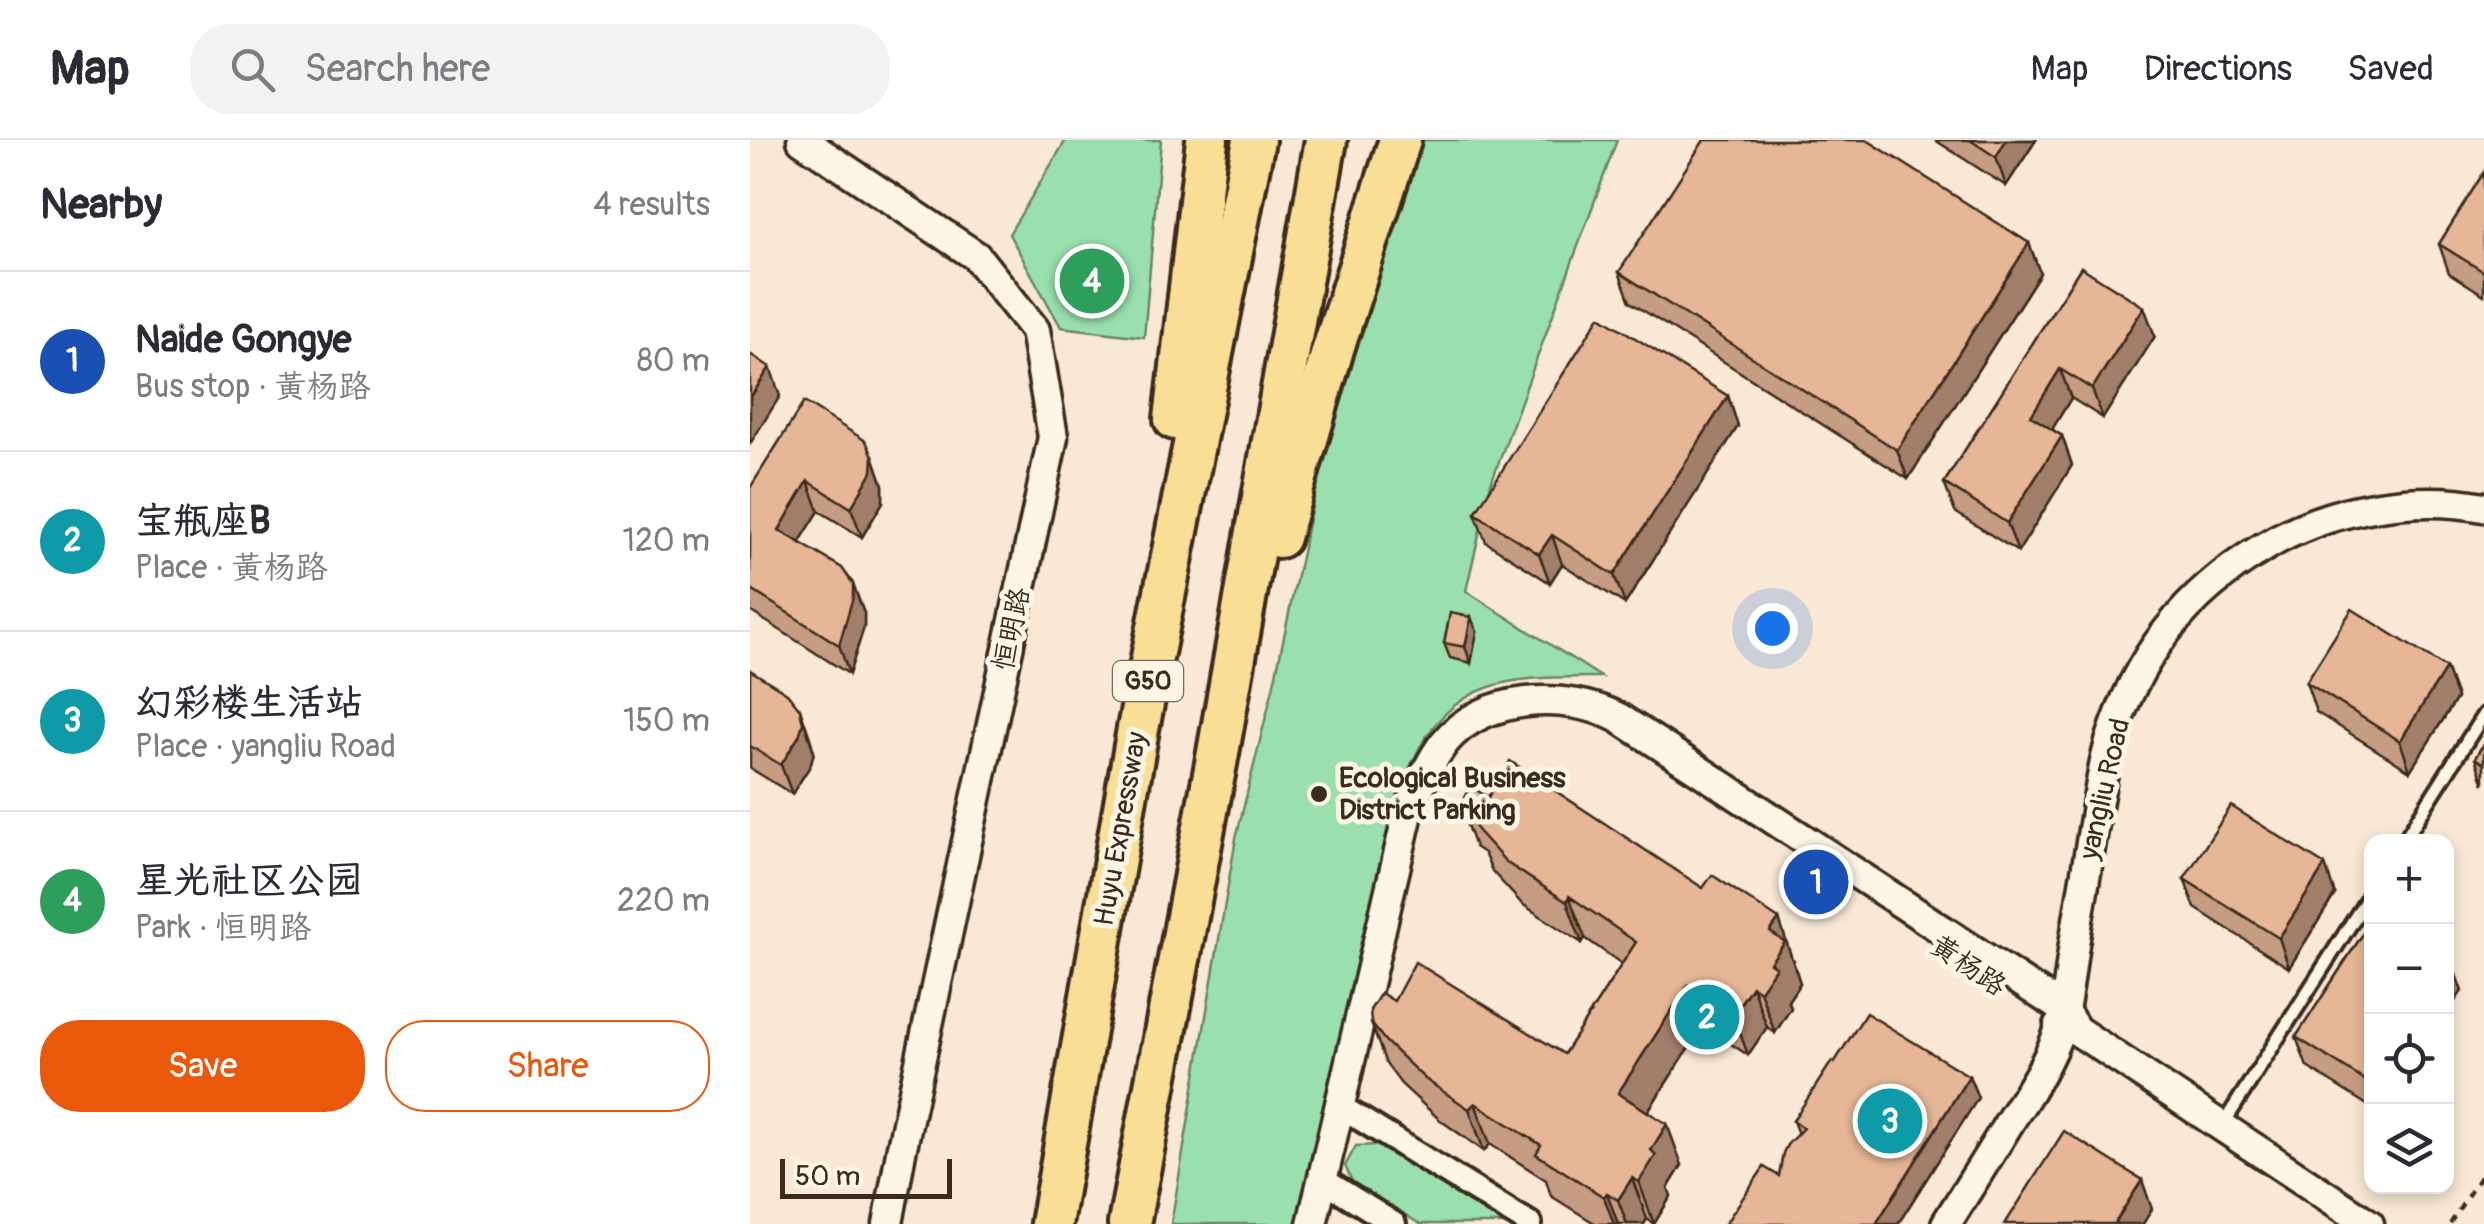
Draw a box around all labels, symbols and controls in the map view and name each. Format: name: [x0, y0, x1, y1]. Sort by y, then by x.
search box: [190, 24, 890, 114]
text: Map: [50, 39, 130, 99]
icon: search: [225, 42, 280, 97]
text: Search here: [305, 45, 490, 93]
text: Map: [2031, 47, 2089, 91]
text: Directions: [2144, 47, 2292, 91]
text: Saved: [2347, 47, 2434, 91]
text: Nearby: [40, 179, 162, 231]
text: 4 results: [593, 185, 710, 225]
pin: 4: [1060, 244, 1124, 318]
text: Naide Gongye: [135, 316, 352, 364]
text: 1: [66, 341, 79, 381]
text: 80 m: [637, 341, 710, 381]
text: Bus stop · 黄杨路: [135, 367, 371, 407]
text: 宝瓶座B: [135, 497, 271, 545]
text: 2: [64, 521, 81, 561]
text: 120 m: [622, 521, 710, 561]
text: Place · 黄杨路: [135, 548, 327, 588]
street label: 恒明路: [986, 584, 1038, 674]
your location: [1747, 603, 1798, 654]
road number: G50: [1113, 661, 1183, 701]
text: 幻彩楼生活站: [135, 679, 363, 727]
text: 3: [64, 701, 81, 741]
text: 150 m: [623, 701, 710, 741]
street label: yangliu Road: [2072, 715, 2138, 864]
text: Place · yangliu Road: [135, 727, 396, 767]
street label: Huyu Expressway: [1087, 729, 1155, 929]
place label: Ecological Business District Parking: [1339, 761, 1566, 828]
marker: Ecological Business District Parking: [1308, 783, 1330, 805]
map controls: [2364, 834, 2454, 1194]
button: +: [2364, 834, 2454, 924]
pin: 1: [1784, 844, 1848, 920]
text: 星光社区公园: [135, 857, 363, 905]
text: 4: [63, 881, 82, 921]
text: 220 m: [617, 881, 710, 921]
text: Park · 恒明路: [135, 908, 311, 948]
button: −: [2364, 924, 2454, 1014]
street label: 黄杨路: [1923, 928, 2013, 1004]
pin: 2: [1674, 980, 1740, 1054]
button: locate: [2364, 1014, 2454, 1104]
button: Save: [40, 1020, 365, 1112]
button: Share: [385, 1020, 710, 1112]
pin: 3: [1858, 1084, 1922, 1158]
button: layers: [2364, 1104, 2454, 1194]
scale bar: [780, 1154, 952, 1198]
text: 50 m: [795, 1159, 860, 1194]

